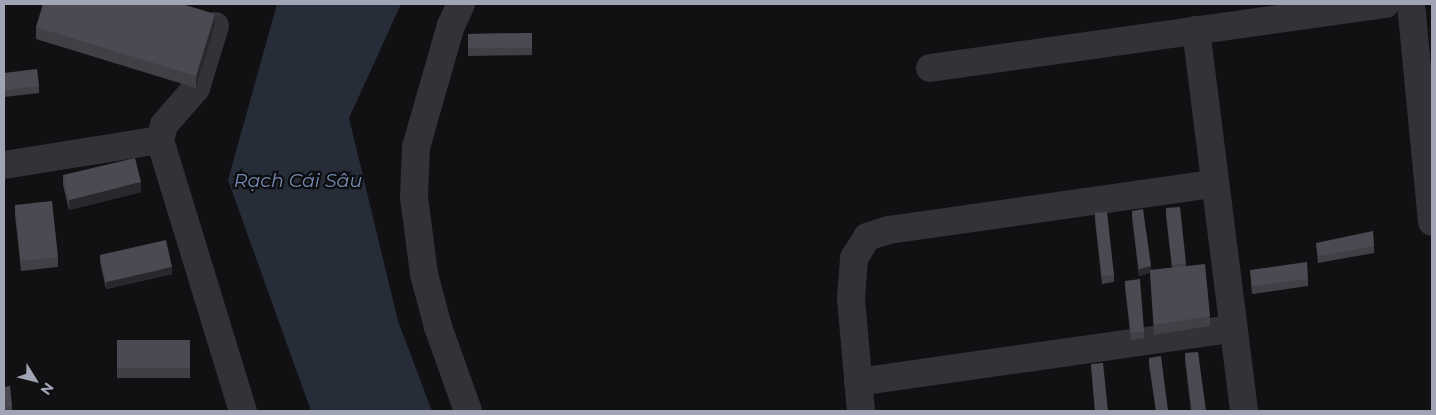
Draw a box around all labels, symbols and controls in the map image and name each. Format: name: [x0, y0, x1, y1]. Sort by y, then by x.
water label: Rạch Cái Sâu: [234, 170, 362, 192]
north arrow: [10, 355, 60, 405]
text: N: [37, 379, 58, 399]

